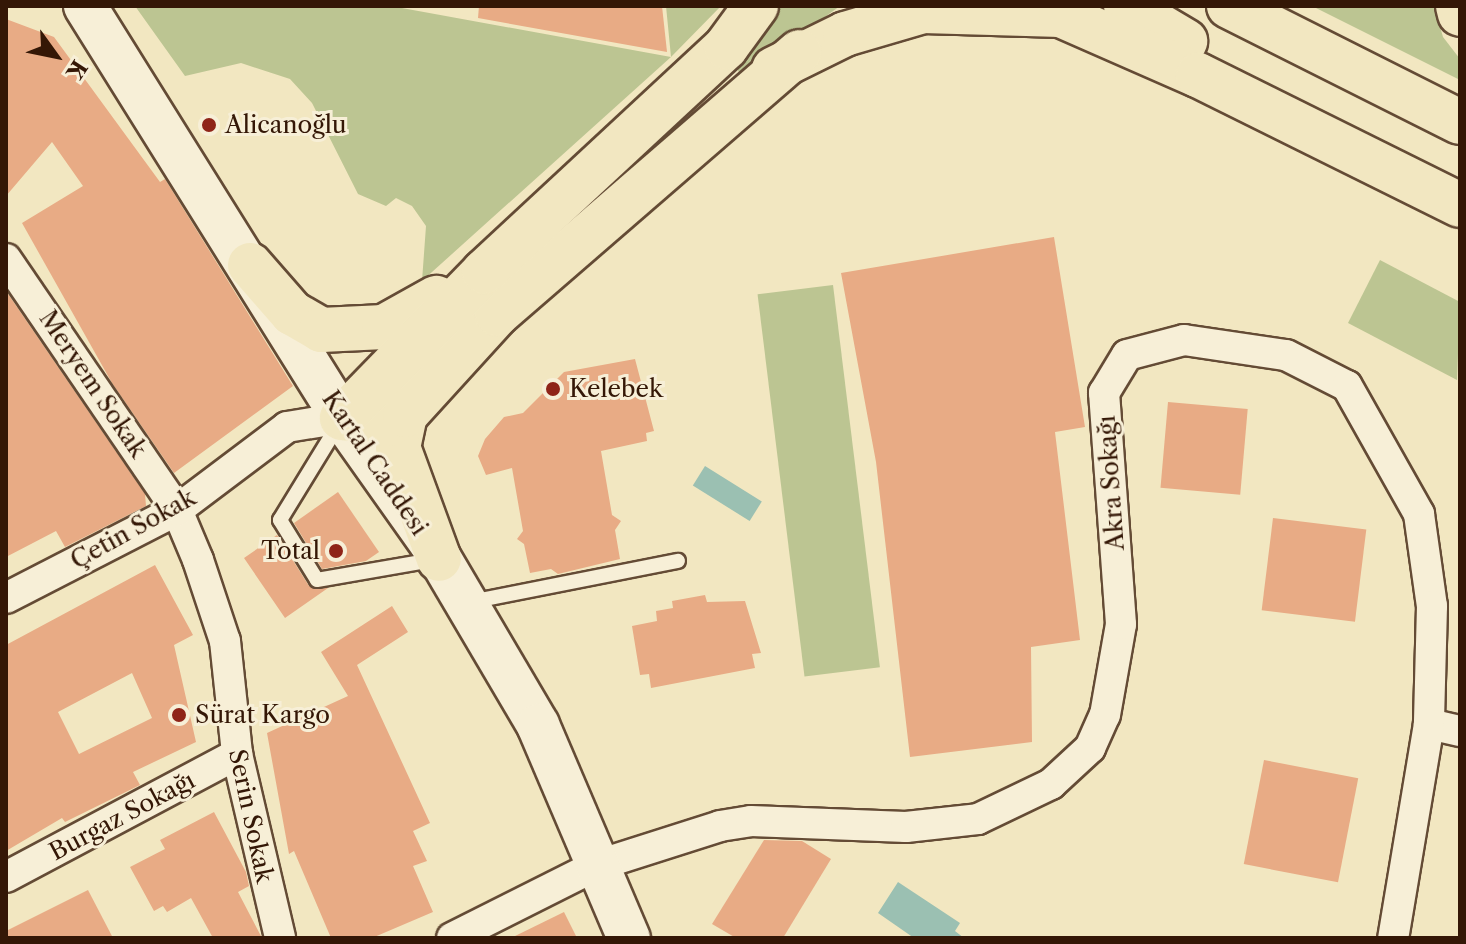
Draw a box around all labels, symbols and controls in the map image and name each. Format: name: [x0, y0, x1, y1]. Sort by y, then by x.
north arrow: [16, 16, 96, 96]
text: K: [60, 55, 93, 84]
place label: Alicanoğlu: [225, 111, 347, 139]
marker: Alicanoğlu: [200, 116, 218, 134]
street label: Meryem Sokak: [33, 305, 153, 463]
place label: Kelebek: [569, 375, 663, 403]
marker: Kelebek: [544, 380, 562, 398]
street label: Kartal Caddesi: [316, 385, 434, 541]
street label: Akra Sokağı: [1092, 414, 1130, 552]
street label: Çetin Sokak: [66, 483, 200, 575]
place label: Total: [261, 537, 320, 565]
marker: Total: [327, 542, 345, 560]
place label: Sürat Kargo: [195, 701, 330, 729]
marker: Sürat Kargo: [170, 706, 188, 724]
street label: Serin Sokak: [223, 747, 279, 885]
street label: Burgaz Sokağı: [44, 766, 200, 866]

